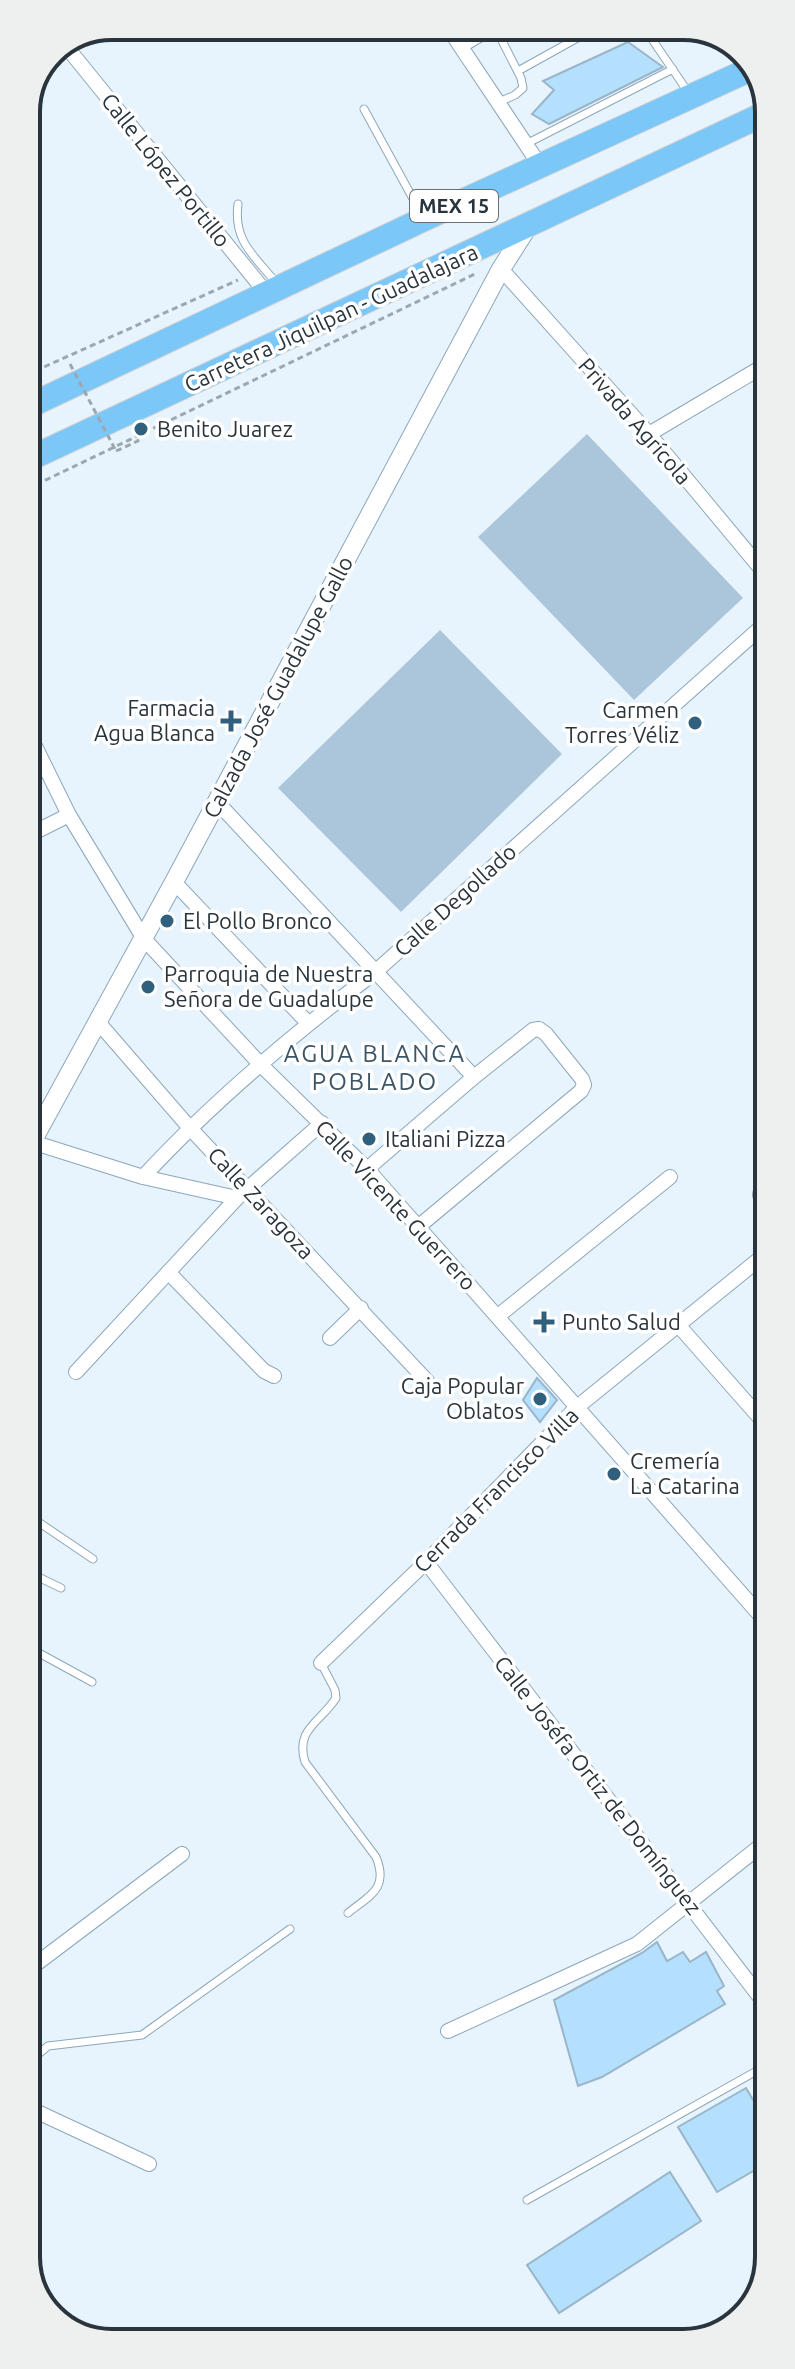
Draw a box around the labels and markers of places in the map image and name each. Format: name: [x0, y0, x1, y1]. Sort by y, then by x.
place label: Benito Juarez: [157, 416, 293, 441]
marker: Benito Juarez: [132, 420, 150, 438]
place label: Farmacia Agua Blanca: [94, 695, 215, 745]
place label: Carmen Torres Véliz: [565, 697, 679, 747]
marker: Farmacia Agua Blanca: [222, 712, 240, 730]
marker: Carmen Torres Véliz: [686, 714, 704, 732]
place label: El Pollo Bronco: [183, 908, 332, 933]
marker: El Pollo Bronco: [158, 912, 176, 930]
place label: Parroquia de Nuestra Señora de Guadalupe: [164, 961, 374, 1011]
marker: Parroquia de Nuestra Señora de Guadalupe: [139, 978, 157, 996]
place label: Italiani Pizza: [385, 1126, 506, 1151]
marker: Italiani Pizza: [360, 1130, 378, 1148]
place label: Punto Salud: [562, 1309, 681, 1334]
marker: Punto Salud: [533, 1311, 555, 1333]
place label: Caja Popular Oblatos: [401, 1373, 525, 1423]
marker: Caja Popular Oblatos: [531, 1390, 549, 1408]
place label: Cremería La Catarina: [630, 1448, 740, 1498]
marker: Cremería La Catarina: [605, 1465, 623, 1483]

